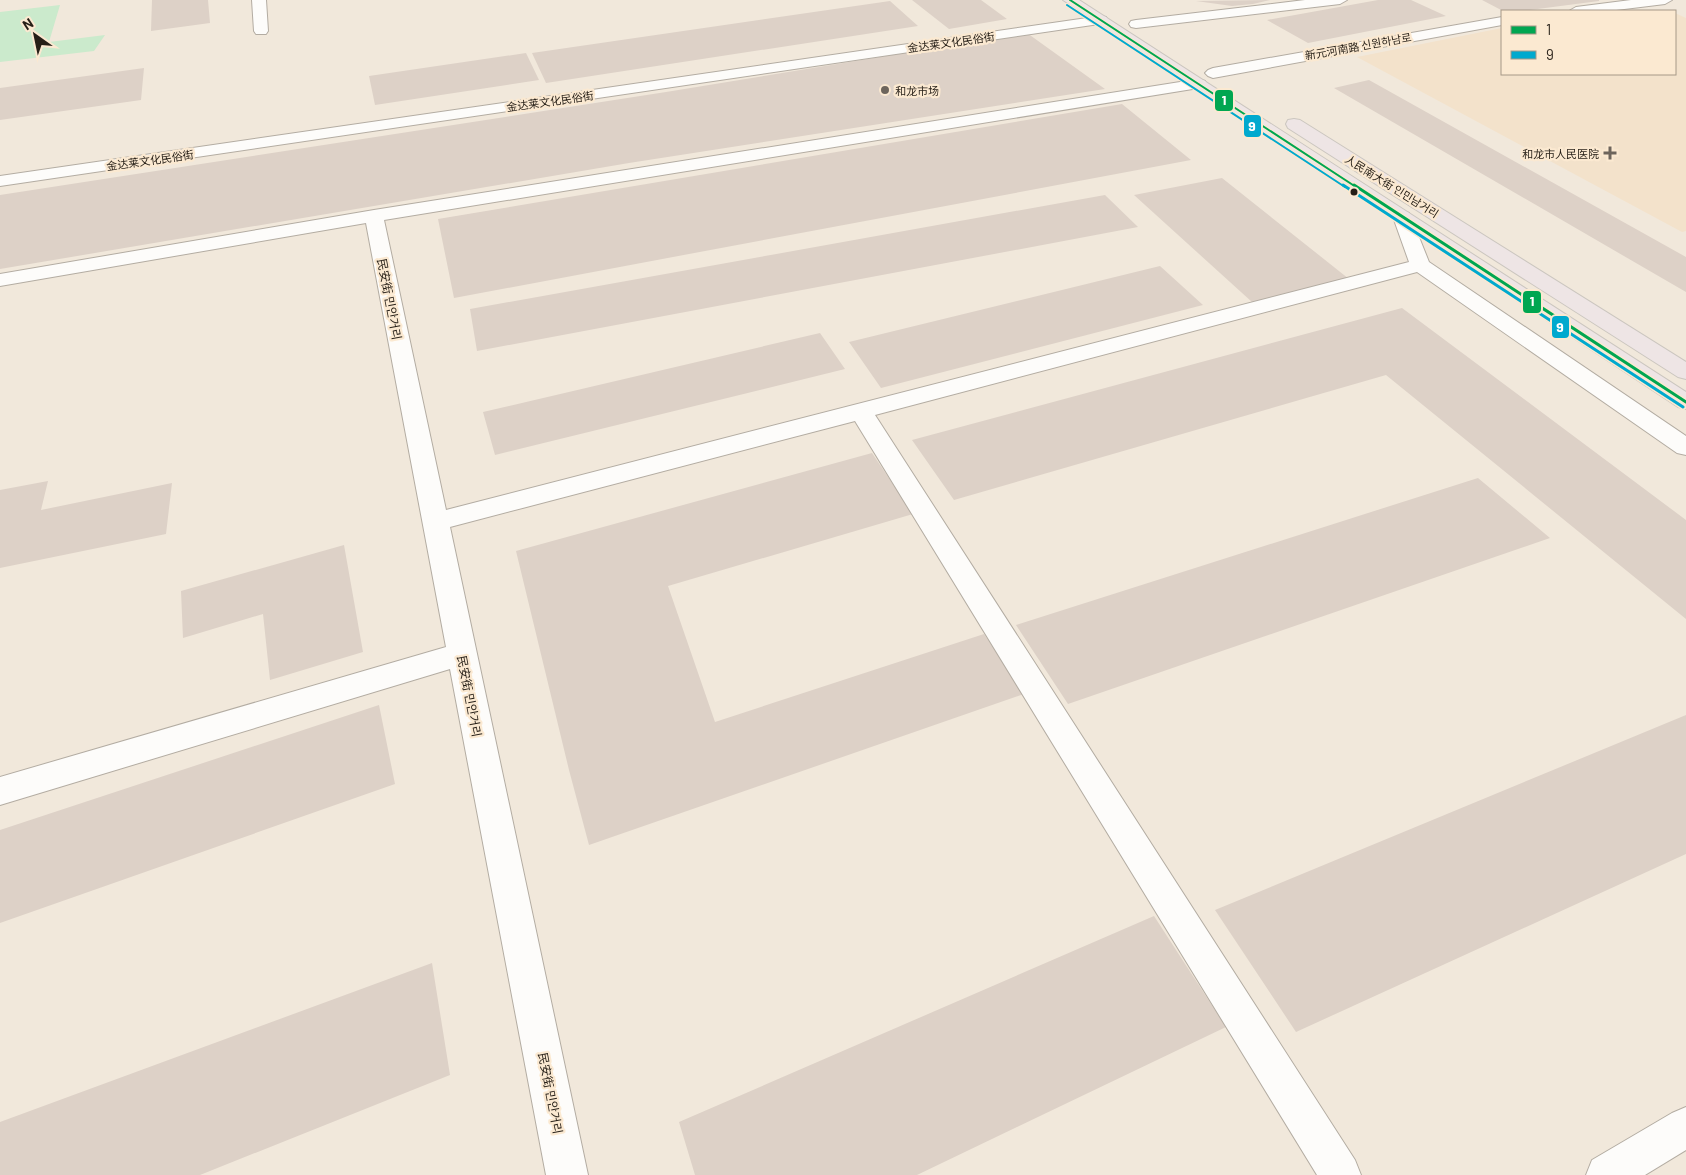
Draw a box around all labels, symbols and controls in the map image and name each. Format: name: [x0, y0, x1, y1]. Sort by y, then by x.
north arrow: [10, 10, 60, 60]
legend: [1501, 10, 1676, 75]
text: N: [19, 14, 36, 33]
text: 1: [1546, 20, 1551, 38]
street label: 金达莱文化民俗街: [907, 29, 995, 55]
street label: 新元河南路 신원하남로: [1304, 30, 1412, 62]
text: 9: [1546, 45, 1554, 63]
marker: 和龙市场: [879, 84, 891, 96]
place label: 和龙市场: [895, 84, 939, 97]
street label: 金达莱文化民俗街: [506, 88, 594, 114]
line badge: 1: [1214, 89, 1234, 112]
text: 1: [1222, 91, 1227, 108]
line badge: 9: [1243, 114, 1262, 138]
text: 9: [1248, 117, 1256, 134]
marker: 和龙市人民医院: [1603, 146, 1617, 160]
street label: 金达莱文化民俗街: [106, 147, 194, 173]
place label: 和龙市人民医院: [1522, 147, 1599, 160]
street label: 人民南大街 인민남거리: [1343, 152, 1441, 220]
unlabelled marker: [1349, 187, 1359, 197]
street label: 民安街 민안거리: [375, 257, 405, 341]
line badge: 1: [1522, 290, 1542, 314]
text: 1: [1530, 292, 1535, 309]
line badge: 9: [1551, 315, 1570, 339]
text: 9: [1556, 318, 1564, 335]
street label: 民安街 민안거리: [455, 654, 485, 738]
street label: 民安街 민안거리: [536, 1051, 566, 1135]

